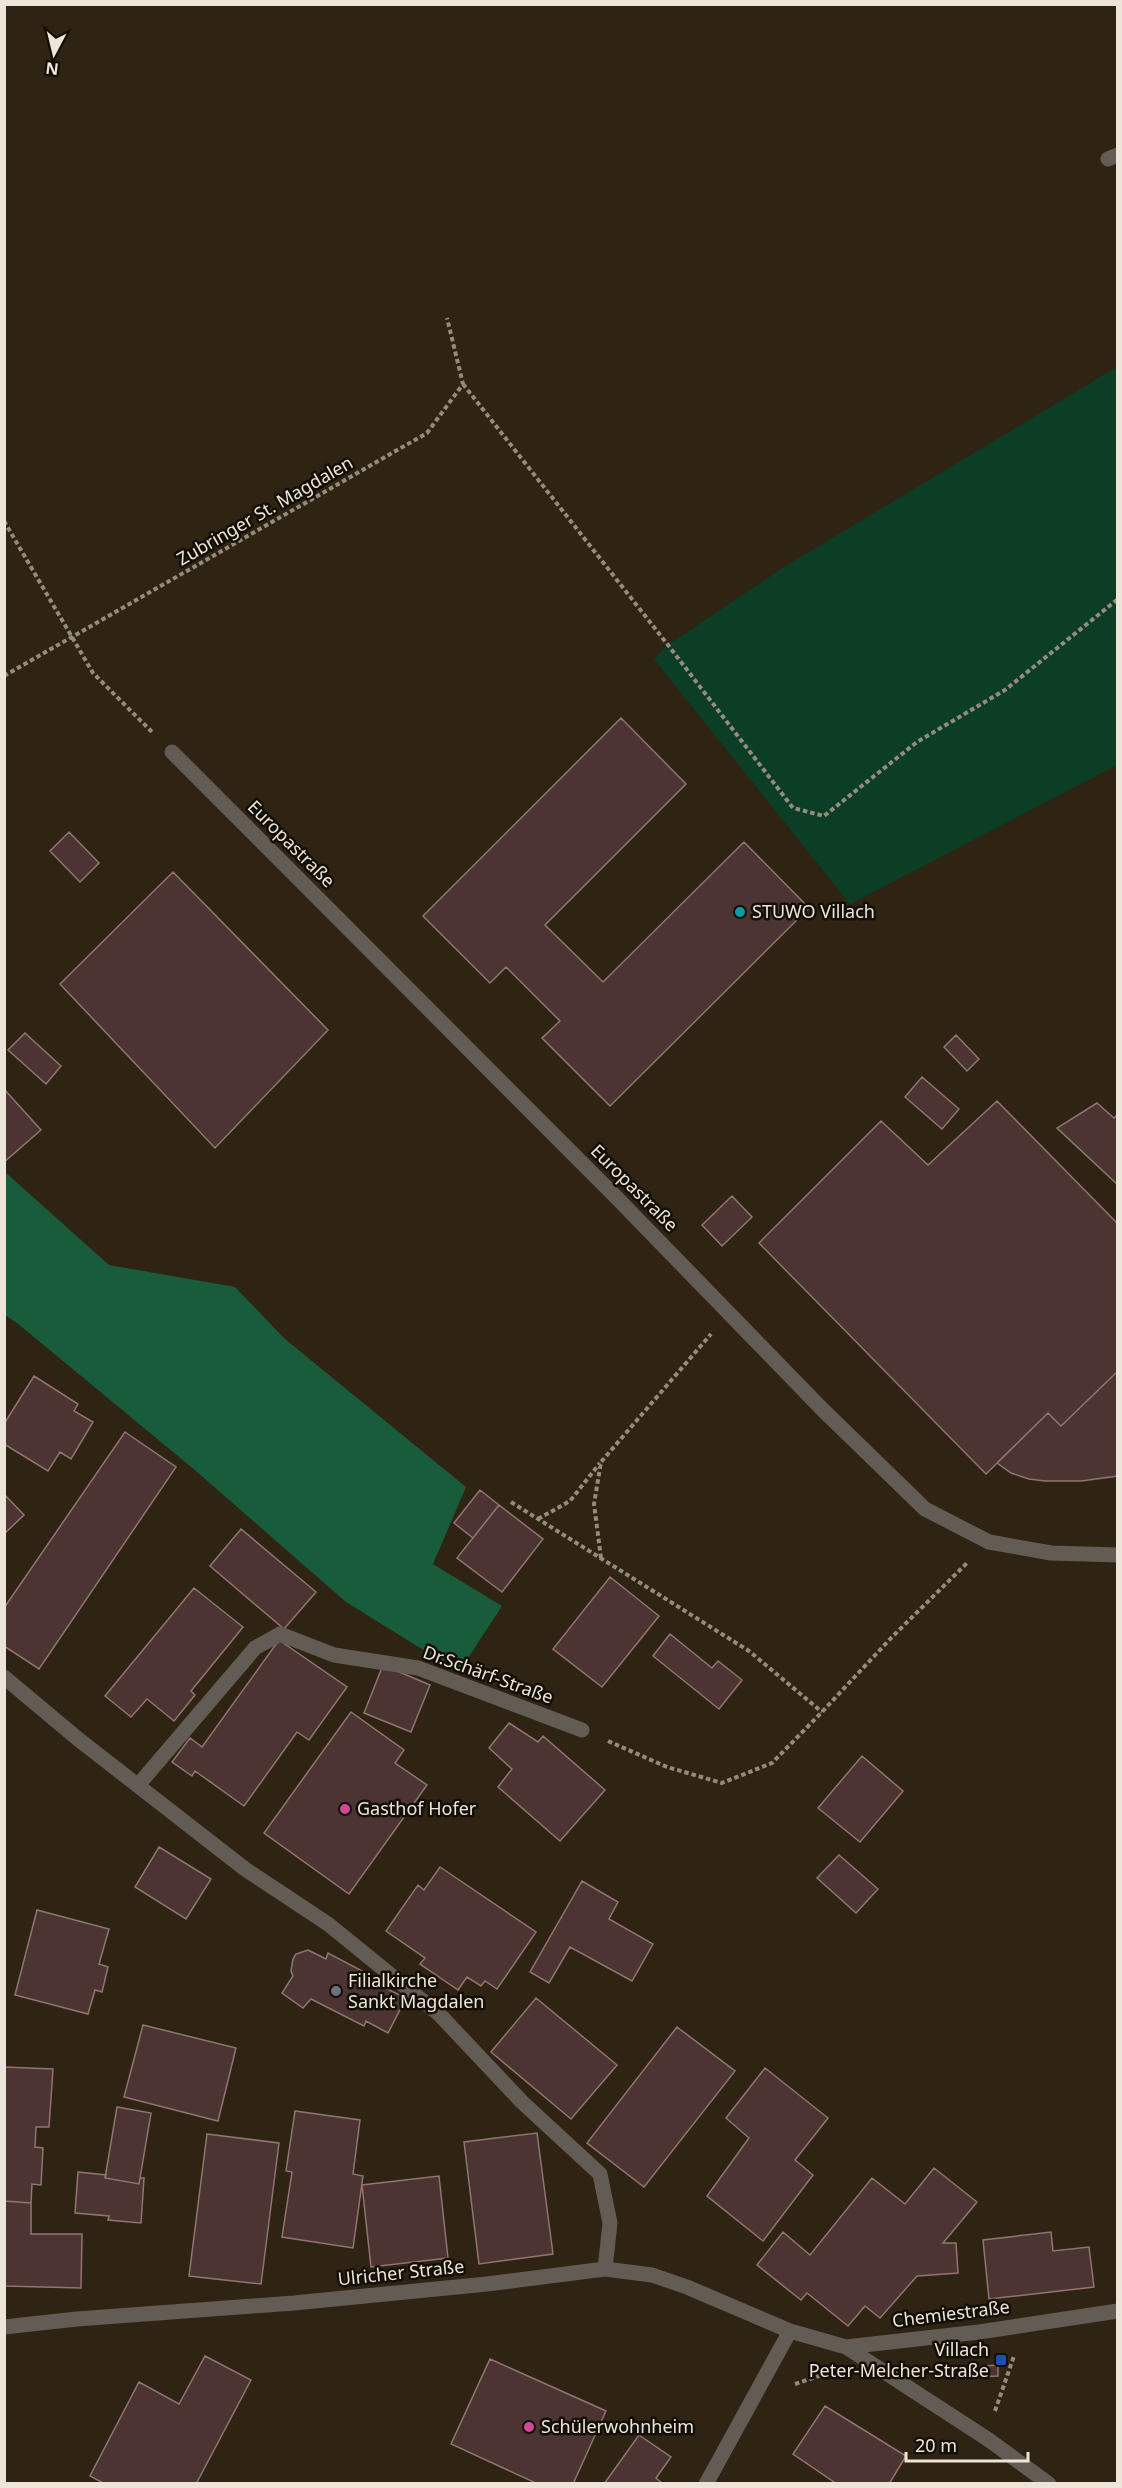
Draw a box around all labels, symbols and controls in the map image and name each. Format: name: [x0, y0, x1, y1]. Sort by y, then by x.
north arrow: [24, 24, 84, 84]
text: N: [44, 57, 60, 81]
street label: Zubringer St. Magdalen: [172, 450, 357, 570]
street label: Europastraße: [243, 794, 341, 892]
place label: STUWO Villach: [752, 899, 875, 923]
marker: STUWO Villach: [733, 905, 747, 919]
street label: Europastraße: [586, 1138, 684, 1236]
street label: Dr.Schärf-Straße: [420, 1639, 557, 1709]
place label: Gasthof Hofer: [357, 1796, 477, 1820]
marker: Gasthof Hofer: [338, 1802, 352, 1816]
place label: Filialkirche Sankt Magdalen: [348, 1968, 484, 2013]
marker: Filialkirche Sankt Magdalen: [329, 1984, 343, 1998]
street label: Ulricher Straße: [336, 2253, 465, 2291]
street label: Chemiestraße: [891, 2294, 1011, 2332]
place label: Villach Peter-Melcher-Straße: [809, 2337, 989, 2382]
marker: Villach Peter-Melcher-Straße: [994, 2353, 1008, 2367]
place label: Schülerwohnheim: [541, 2414, 694, 2438]
marker: Schülerwohnheim: [522, 2420, 536, 2434]
scale bar: [906, 2425, 1028, 2463]
text: 20 m: [915, 2433, 957, 2457]

